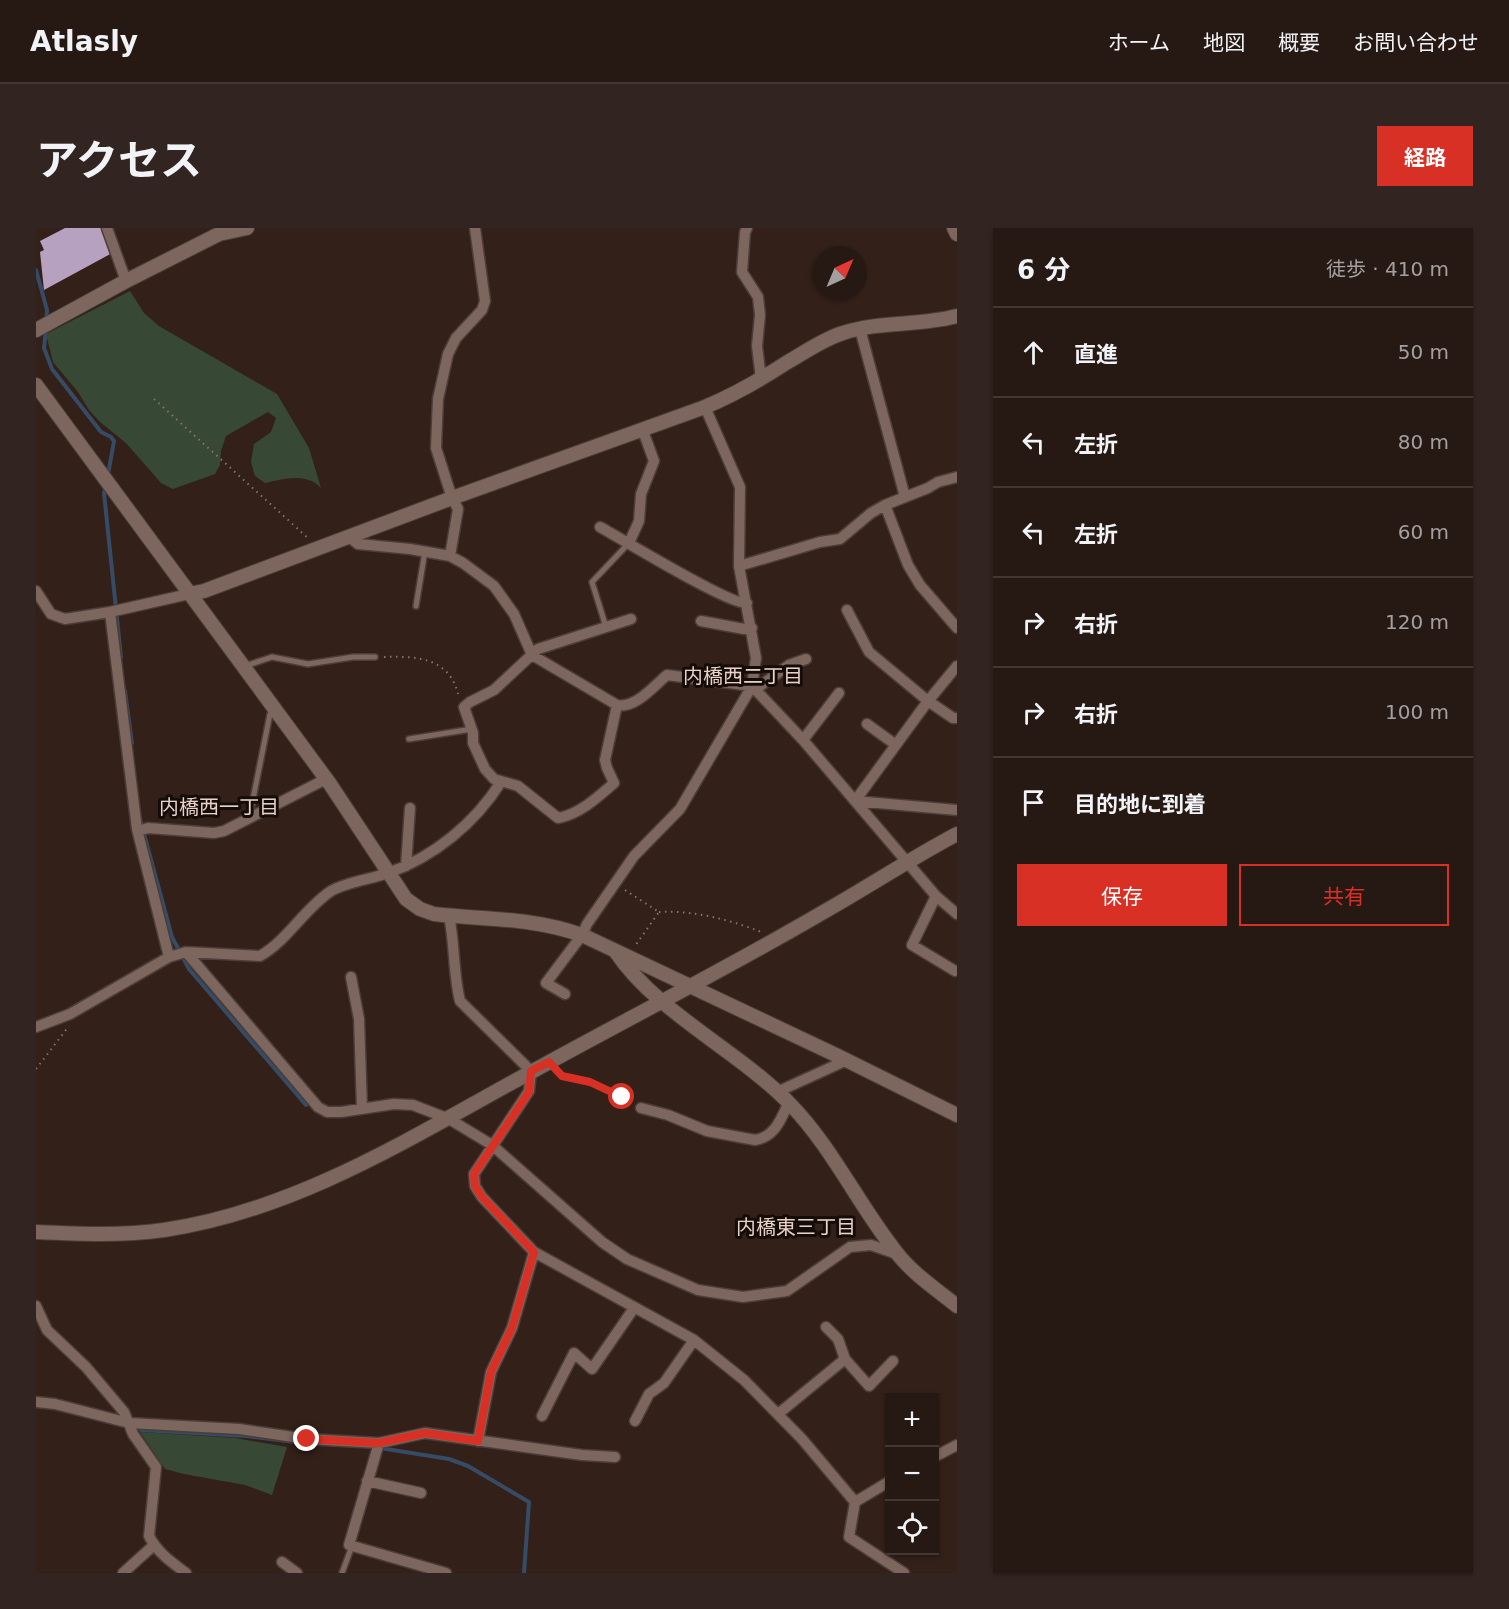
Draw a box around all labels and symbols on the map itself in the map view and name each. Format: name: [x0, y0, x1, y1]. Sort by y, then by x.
north arrow: [813, 246, 867, 300]
district label: 内橋西二丁目: [683, 664, 803, 688]
district label: 内橋西一丁目: [159, 795, 279, 819]
route start: [608, 1083, 634, 1109]
district label: 内橋東三丁目: [736, 1215, 856, 1239]
route end: [293, 1425, 319, 1451]

